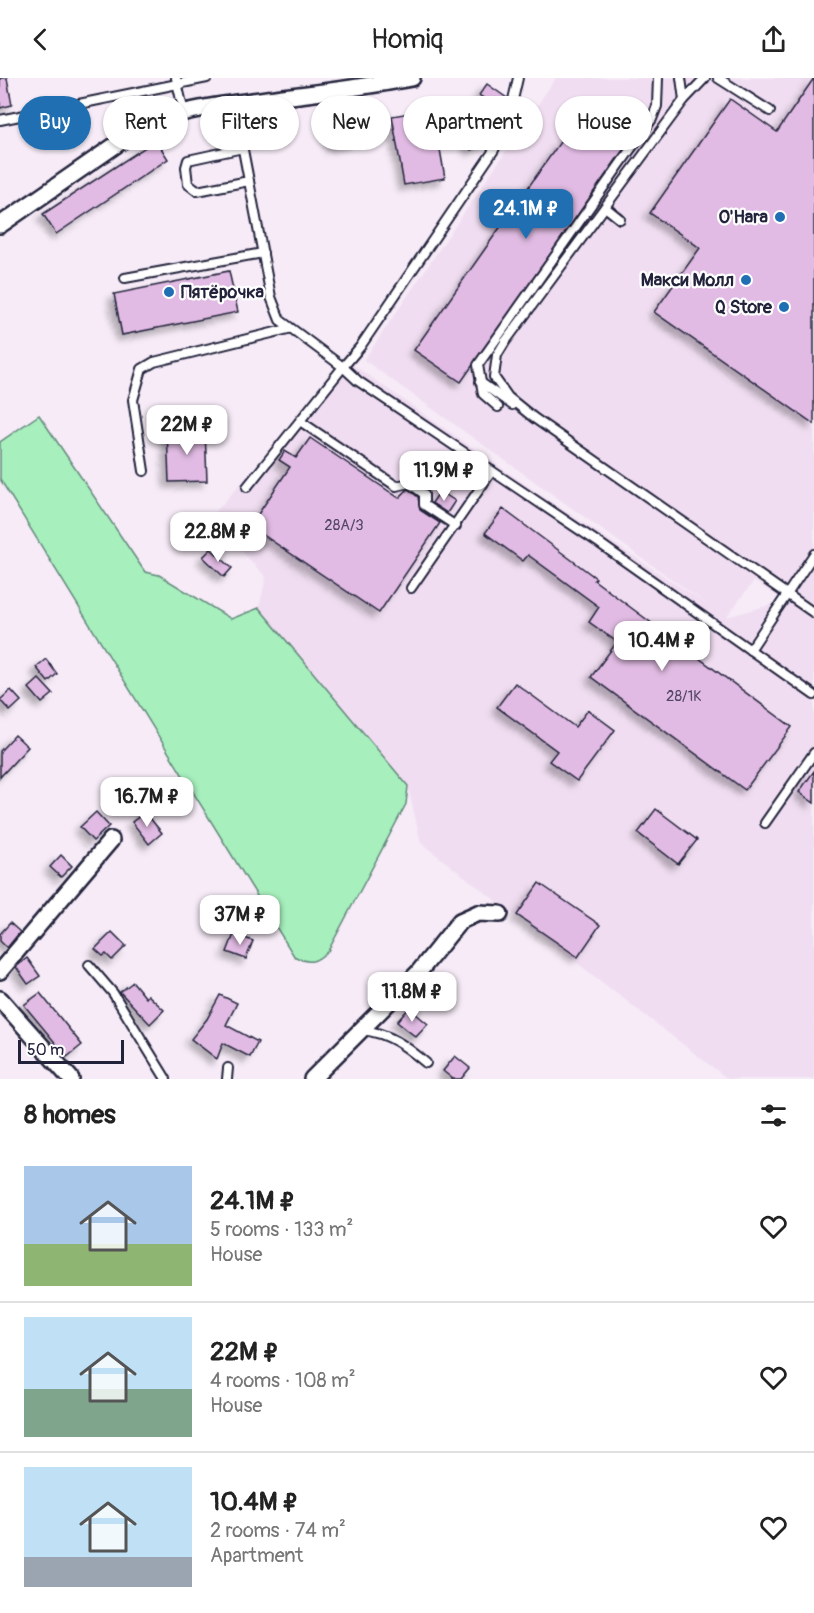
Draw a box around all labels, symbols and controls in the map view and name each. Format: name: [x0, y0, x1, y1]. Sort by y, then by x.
icon: back: [24, 23, 57, 56]
text: Homiq: [371, 23, 443, 56]
icon: share: [757, 23, 790, 56]
chip: Buy: [18, 96, 91, 150]
chip: Rent: [103, 96, 188, 150]
chip: Filters: [200, 96, 299, 150]
chip: New: [311, 96, 391, 150]
chip: Apartment: [403, 96, 543, 150]
chip: House: [555, 96, 652, 150]
pin: 24.1M ₽: [471, 189, 581, 240]
text: 24.1M ₽: [493, 196, 559, 221]
place label: O'Hara: [718, 206, 769, 229]
marker: O'Hara: [773, 210, 787, 224]
place label: Макси Молл: [641, 269, 734, 292]
marker: Макси Молл: [739, 273, 753, 287]
place label: Пятёрочка: [181, 281, 265, 304]
marker: Пятёрочка: [162, 285, 176, 299]
place label: Q Store: [715, 296, 773, 319]
marker: Q Store: [777, 300, 791, 314]
pin: 22M ₽: [145, 405, 229, 456]
text: 22M ₽: [160, 412, 214, 437]
pin: 11.9M ₽: [389, 451, 499, 502]
text: 11.9M ₽: [413, 458, 475, 483]
pin: 22.8M ₽: [163, 512, 273, 563]
house number: 28А/3: [324, 516, 364, 535]
text: 22.8M ₽: [184, 519, 252, 544]
pin: 10.4M ₽: [607, 621, 717, 672]
text: 10.4M ₽: [628, 628, 696, 653]
house number: 28/1К: [666, 687, 702, 706]
pin: 16.7M ₽: [92, 777, 202, 828]
text: 16.7M ₽: [114, 784, 180, 809]
pin: 37M ₽: [198, 895, 282, 946]
text: 37M ₽: [214, 902, 266, 927]
pin: 11.8M ₽: [357, 972, 467, 1023]
text: 11.8M ₽: [382, 979, 442, 1004]
scale bar: [18, 1037, 124, 1064]
text: 50 m: [27, 1040, 64, 1060]
text: 8 homes: [24, 1099, 116, 1131]
icon: filters: [757, 1099, 790, 1132]
text: 24.1M ₽: [210, 1185, 295, 1217]
icon: home: [72, 1190, 144, 1262]
icon: heart: [757, 1210, 790, 1243]
text: 5 rooms · 133 m²: [210, 1217, 353, 1242]
text: House: [210, 1242, 262, 1267]
text: 22M ₽: [210, 1336, 279, 1368]
icon: home: [72, 1341, 144, 1413]
icon: heart: [757, 1361, 790, 1394]
text: 4 rooms · 108 m²: [210, 1368, 356, 1393]
text: House: [210, 1393, 262, 1418]
text: 10.4M ₽: [210, 1486, 299, 1518]
icon: home: [72, 1491, 144, 1563]
icon: heart: [757, 1511, 790, 1544]
text: 2 rooms · 74 m²: [210, 1518, 346, 1543]
text: Apartment: [210, 1543, 303, 1568]

